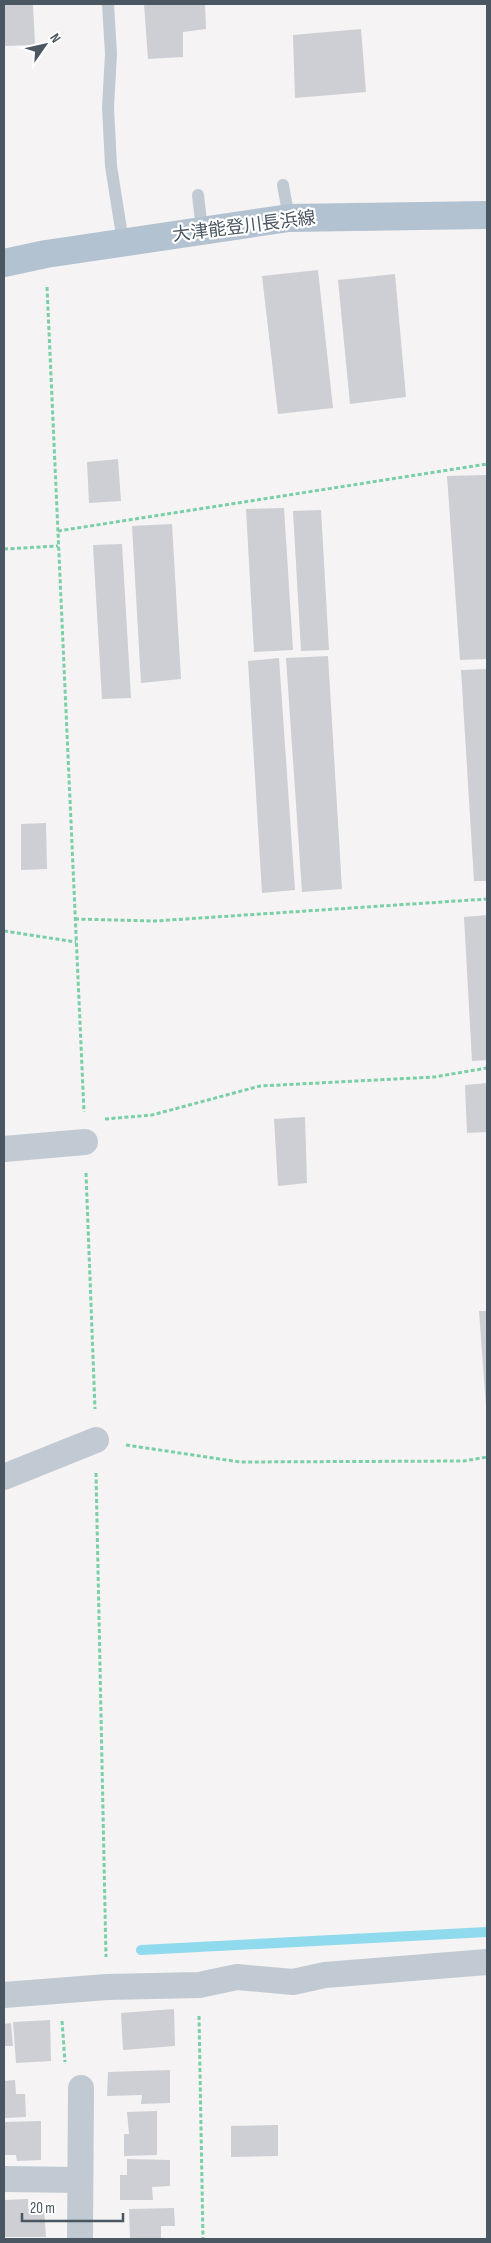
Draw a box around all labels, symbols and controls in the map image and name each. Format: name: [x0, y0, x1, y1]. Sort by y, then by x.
north arrow: [20, 20, 70, 70]
text: N: [46, 30, 65, 46]
street label: 大津能登川長浜線: [171, 207, 317, 246]
scale bar: [22, 2190, 124, 2222]
text: 20 m: [30, 2199, 55, 2218]

